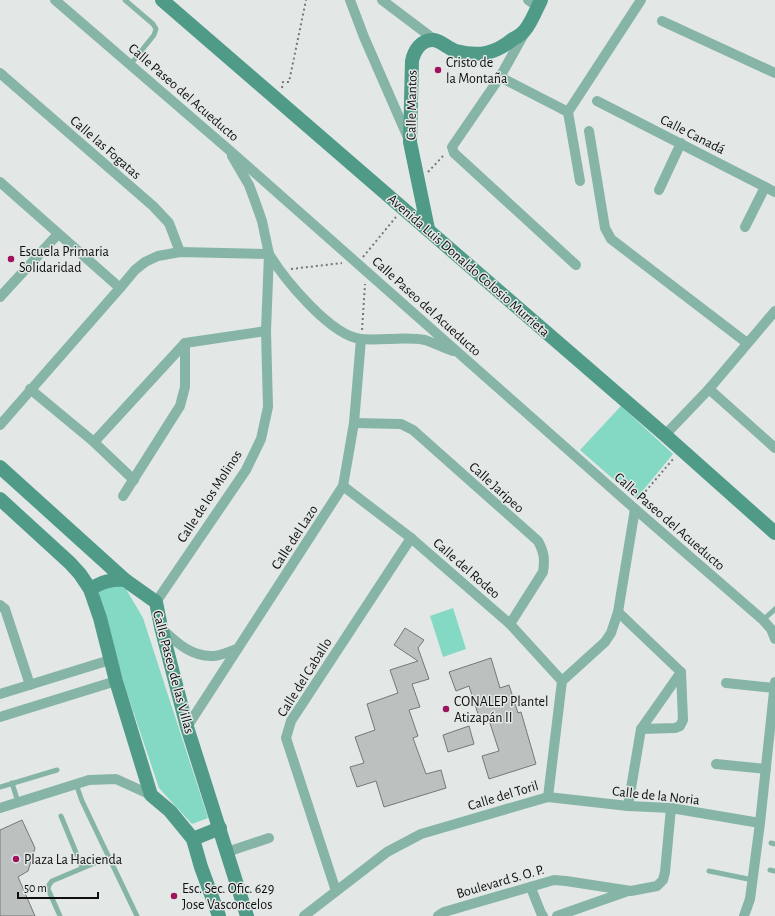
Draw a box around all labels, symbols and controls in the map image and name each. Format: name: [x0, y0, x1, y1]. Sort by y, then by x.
street label: Calle Paseo del Acueducto: [126, 41, 241, 144]
place label: Cristo de la Montaña: [446, 56, 508, 86]
marker: Cristo de la Montaña: [433, 65, 443, 75]
street label: Calle Mantos: [404, 70, 420, 140]
street label: Calle las Fogatas: [67, 113, 143, 182]
street label: Calle Canadá: [658, 113, 728, 157]
street label: Avenida Luis Donaldo Colosio Murrieta: [385, 192, 552, 340]
place label: Escuela Primaria Solidaridad: [19, 245, 110, 275]
marker: Escuela Primaria Solidaridad: [6, 254, 16, 264]
street label: Calle Paseo del Acueducto: [369, 254, 483, 359]
street label: Calle de los Molinos: [175, 448, 245, 545]
street label: Calle Jaripeo: [466, 460, 526, 516]
street label: Calle Paseo del Acueducto: [612, 470, 727, 573]
street label: Calle del Lazo: [269, 503, 321, 572]
street label: Calle del Rodeo: [430, 536, 503, 602]
street label: Calle Paseo de las Villas: [150, 609, 196, 735]
street label: Calle del Caballo: [275, 636, 335, 719]
place label: CONALEP Plantel Atizapán II: [454, 695, 548, 725]
marker: CONALEP Plantel Atizapán II: [441, 704, 451, 714]
street label: Calle del Toril: [466, 779, 540, 813]
street label: Calle de la Noria: [611, 784, 701, 808]
place label: Plaza La Hacienda: [24, 853, 123, 867]
marker: Plaza La Hacienda: [11, 854, 21, 864]
street label: Boulevard S. O. P.: [455, 863, 546, 901]
scale bar: [18, 874, 98, 900]
text: 50 m: [24, 882, 47, 894]
place label: Esc. Sec. Ofic. 629 Jose Vasconcelos: [182, 882, 274, 912]
marker: Esc. Sec. Ofic. 629 Jose Vasconcelos: [169, 891, 179, 901]

